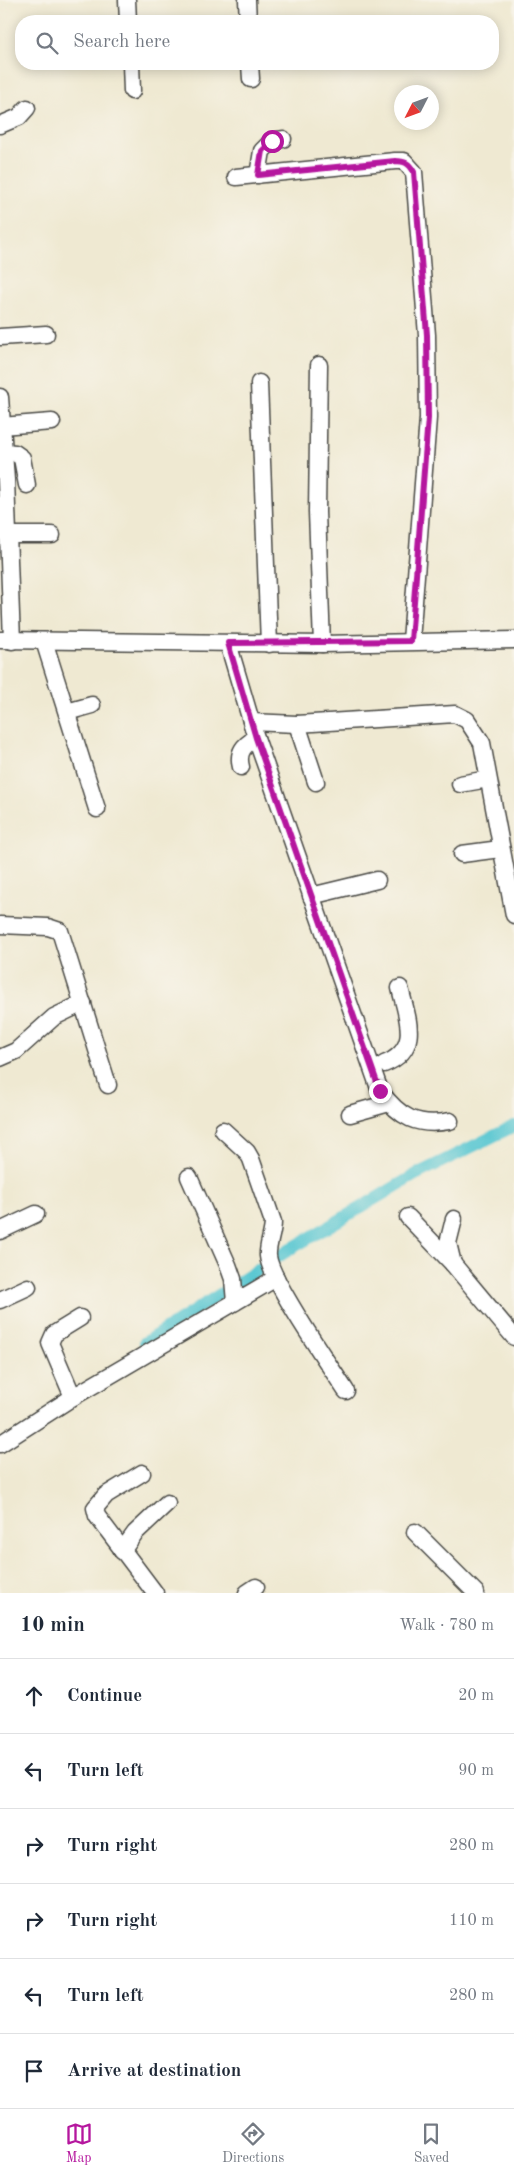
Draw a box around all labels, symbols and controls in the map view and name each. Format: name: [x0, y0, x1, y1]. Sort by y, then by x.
search box: [15, 15, 499, 70]
icon: search: [33, 29, 61, 57]
text: Search here: [73, 33, 170, 52]
north arrow: [394, 85, 439, 130]
route start: [261, 130, 284, 153]
route end: [369, 1080, 392, 1103]
text: 10 min: [20, 1615, 85, 1636]
text: Walk · 780 m: [399, 1618, 494, 1634]
icon: ahead: [20, 1682, 48, 1710]
text: Continue: [67, 1687, 142, 1706]
text: 20 m: [458, 1688, 494, 1704]
icon: left: [20, 1757, 48, 1785]
text: Turn left: [67, 1762, 144, 1781]
text: 90 m: [458, 1763, 494, 1779]
icon: right: [20, 1832, 48, 1860]
text: Turn right: [67, 1837, 157, 1856]
text: 280 m: [449, 1838, 494, 1854]
icon: right: [20, 1907, 48, 1935]
text: Turn right: [67, 1912, 157, 1931]
text: 110 m: [449, 1913, 494, 1929]
icon: left: [20, 1982, 48, 2010]
text: Turn left: [67, 1987, 144, 2006]
text: 280 m: [449, 1988, 494, 2004]
icon: arrive: [20, 2057, 48, 2085]
text: Arrive at destination: [67, 2062, 241, 2081]
tab: Map: [65, 2120, 93, 2167]
tab: Directions: [222, 2120, 284, 2167]
tab: Saved: [414, 2120, 449, 2167]

